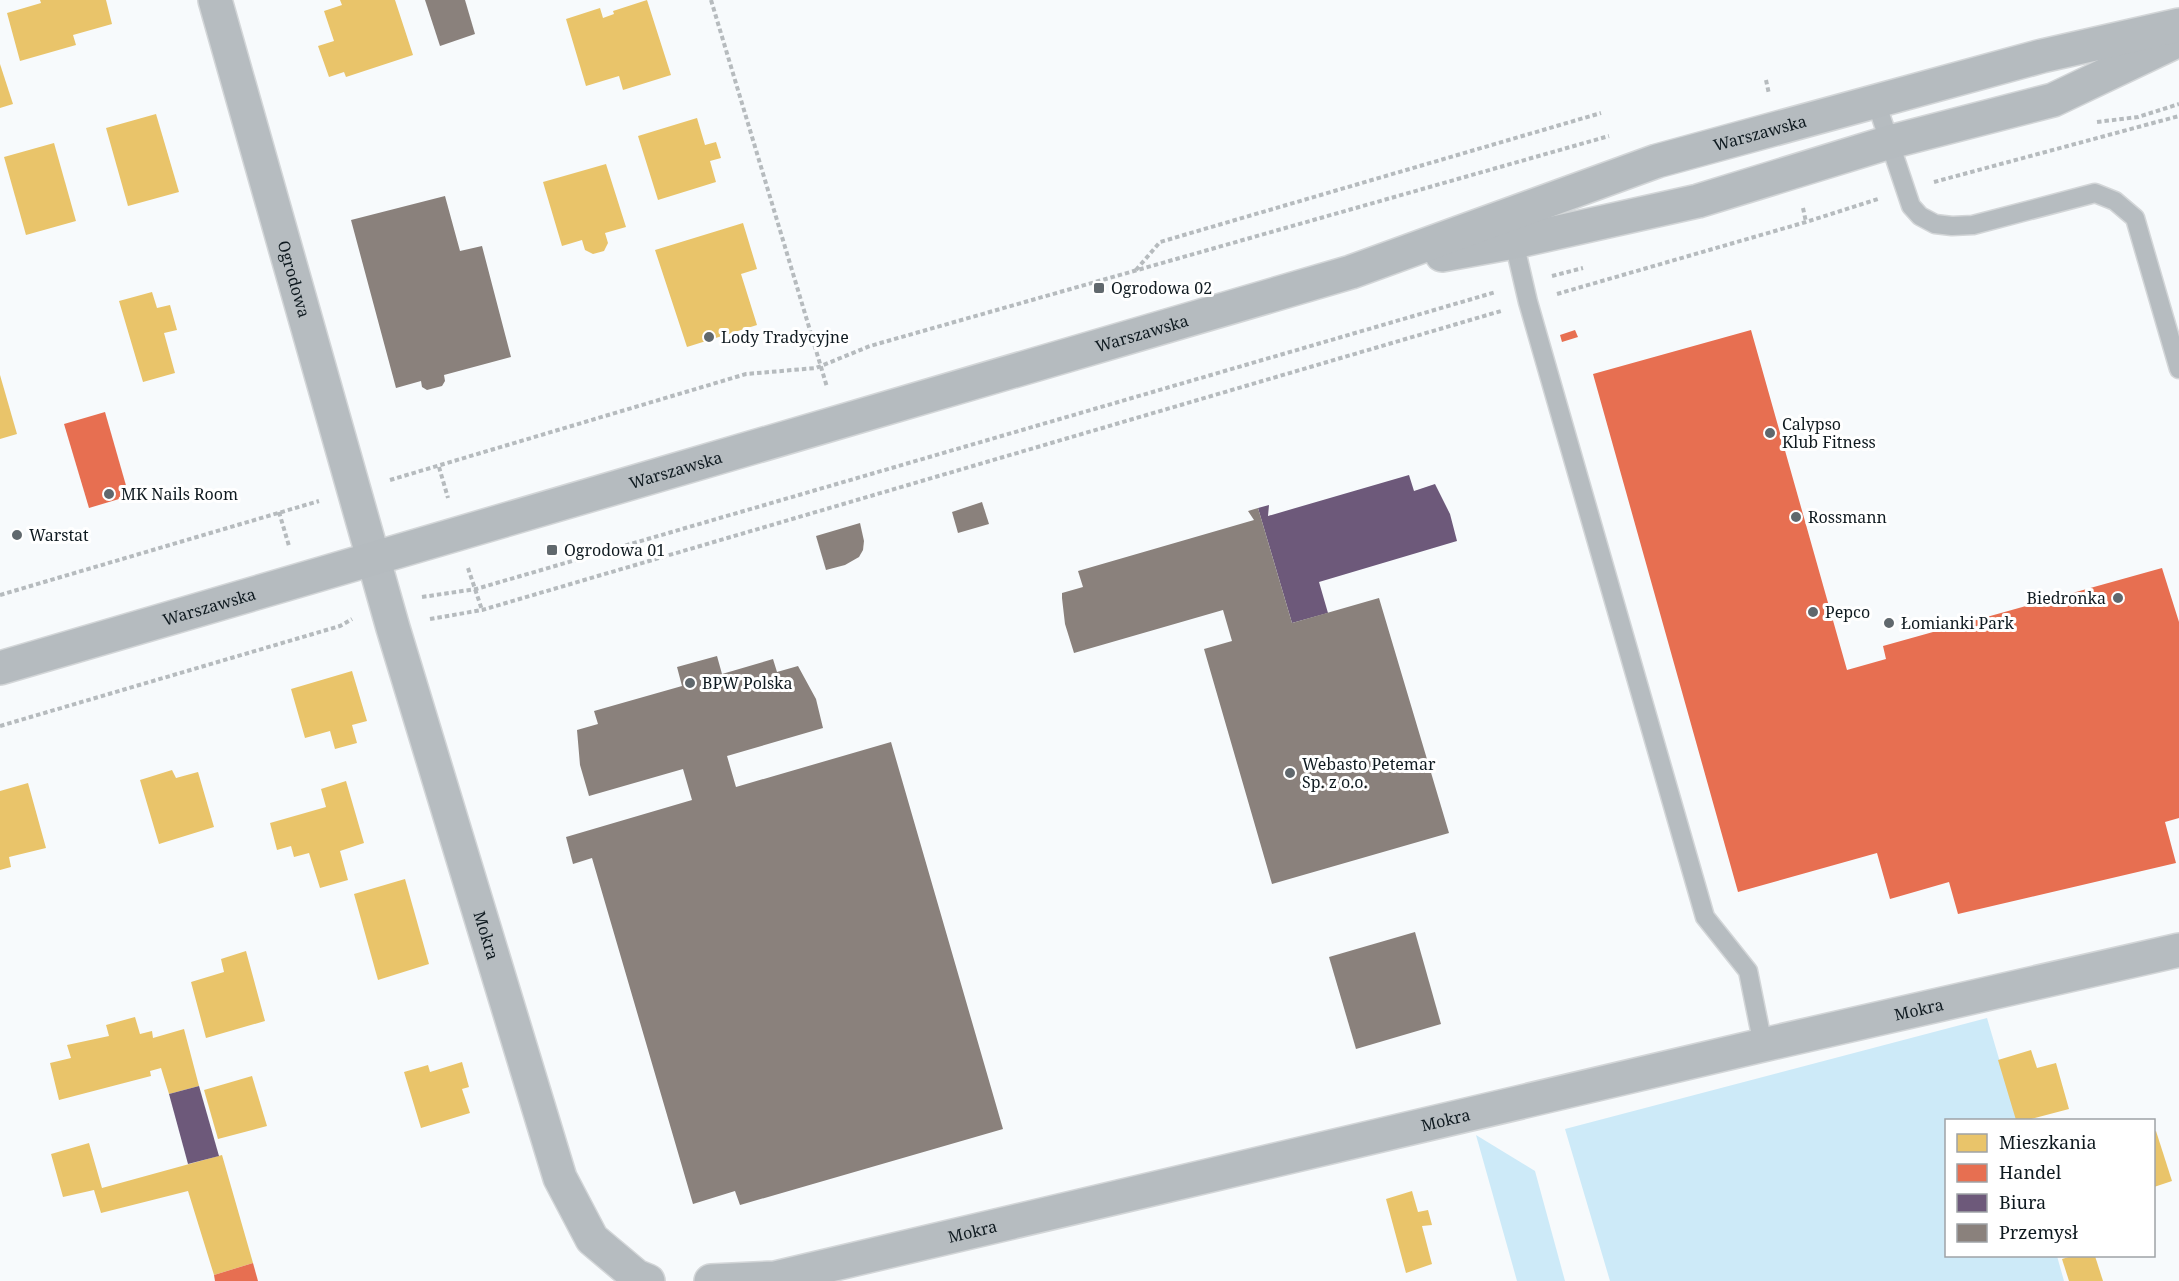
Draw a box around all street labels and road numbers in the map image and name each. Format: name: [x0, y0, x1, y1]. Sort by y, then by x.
street label: Warszawska: [1711, 110, 1809, 156]
street label: Ogrodowa: [273, 238, 315, 320]
street label: Warszawska: [1093, 309, 1191, 357]
street label: Warszawska: [626, 446, 725, 494]
street label: Warszawska: [160, 583, 258, 631]
street label: Mokra: [469, 908, 504, 962]
street label: Mokra: [1892, 993, 1946, 1026]
street label: Mokra: [1419, 1103, 1472, 1136]
street label: Mokra: [946, 1215, 999, 1248]

